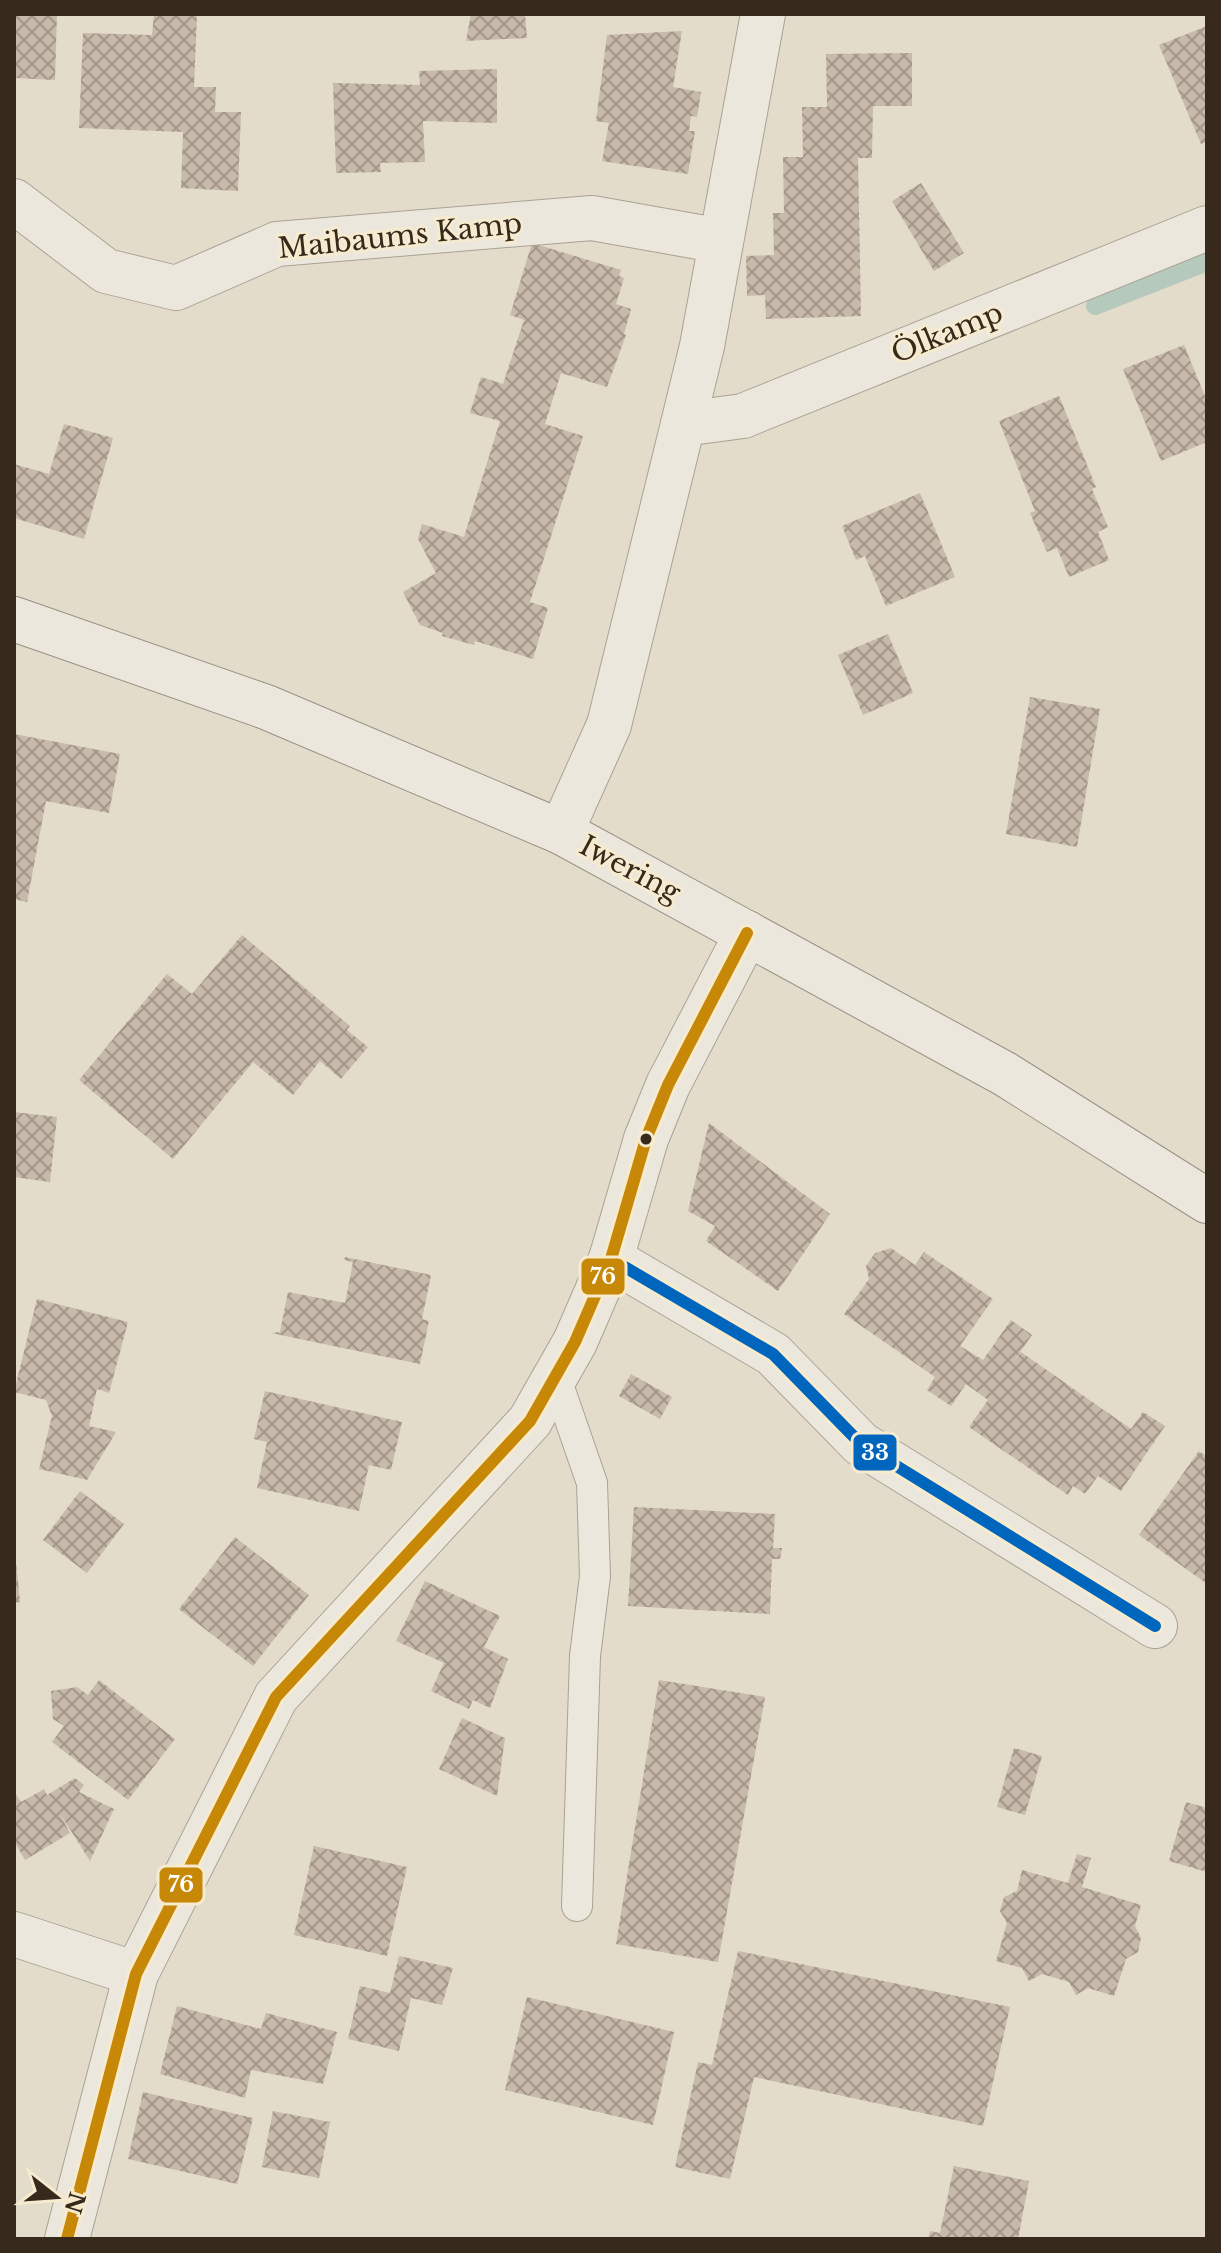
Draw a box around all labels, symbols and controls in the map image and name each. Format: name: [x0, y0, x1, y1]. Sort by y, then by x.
street label: Maibaums Kamp: [276, 206, 524, 266]
street label: Ölkamp: [886, 295, 1008, 371]
street label: Iwering: [574, 828, 688, 911]
unlabelled marker: [638, 1131, 654, 1147]
line badge: 76: [580, 1257, 626, 1296]
text: 76: [590, 1263, 616, 1290]
line badge: 33: [852, 1433, 898, 1472]
text: 33: [861, 1439, 889, 1466]
line badge: 76: [158, 1866, 204, 1904]
text: 76: [168, 1871, 194, 1898]
north arrow: [16, 2157, 96, 2237]
text: N: [59, 2189, 91, 2217]

